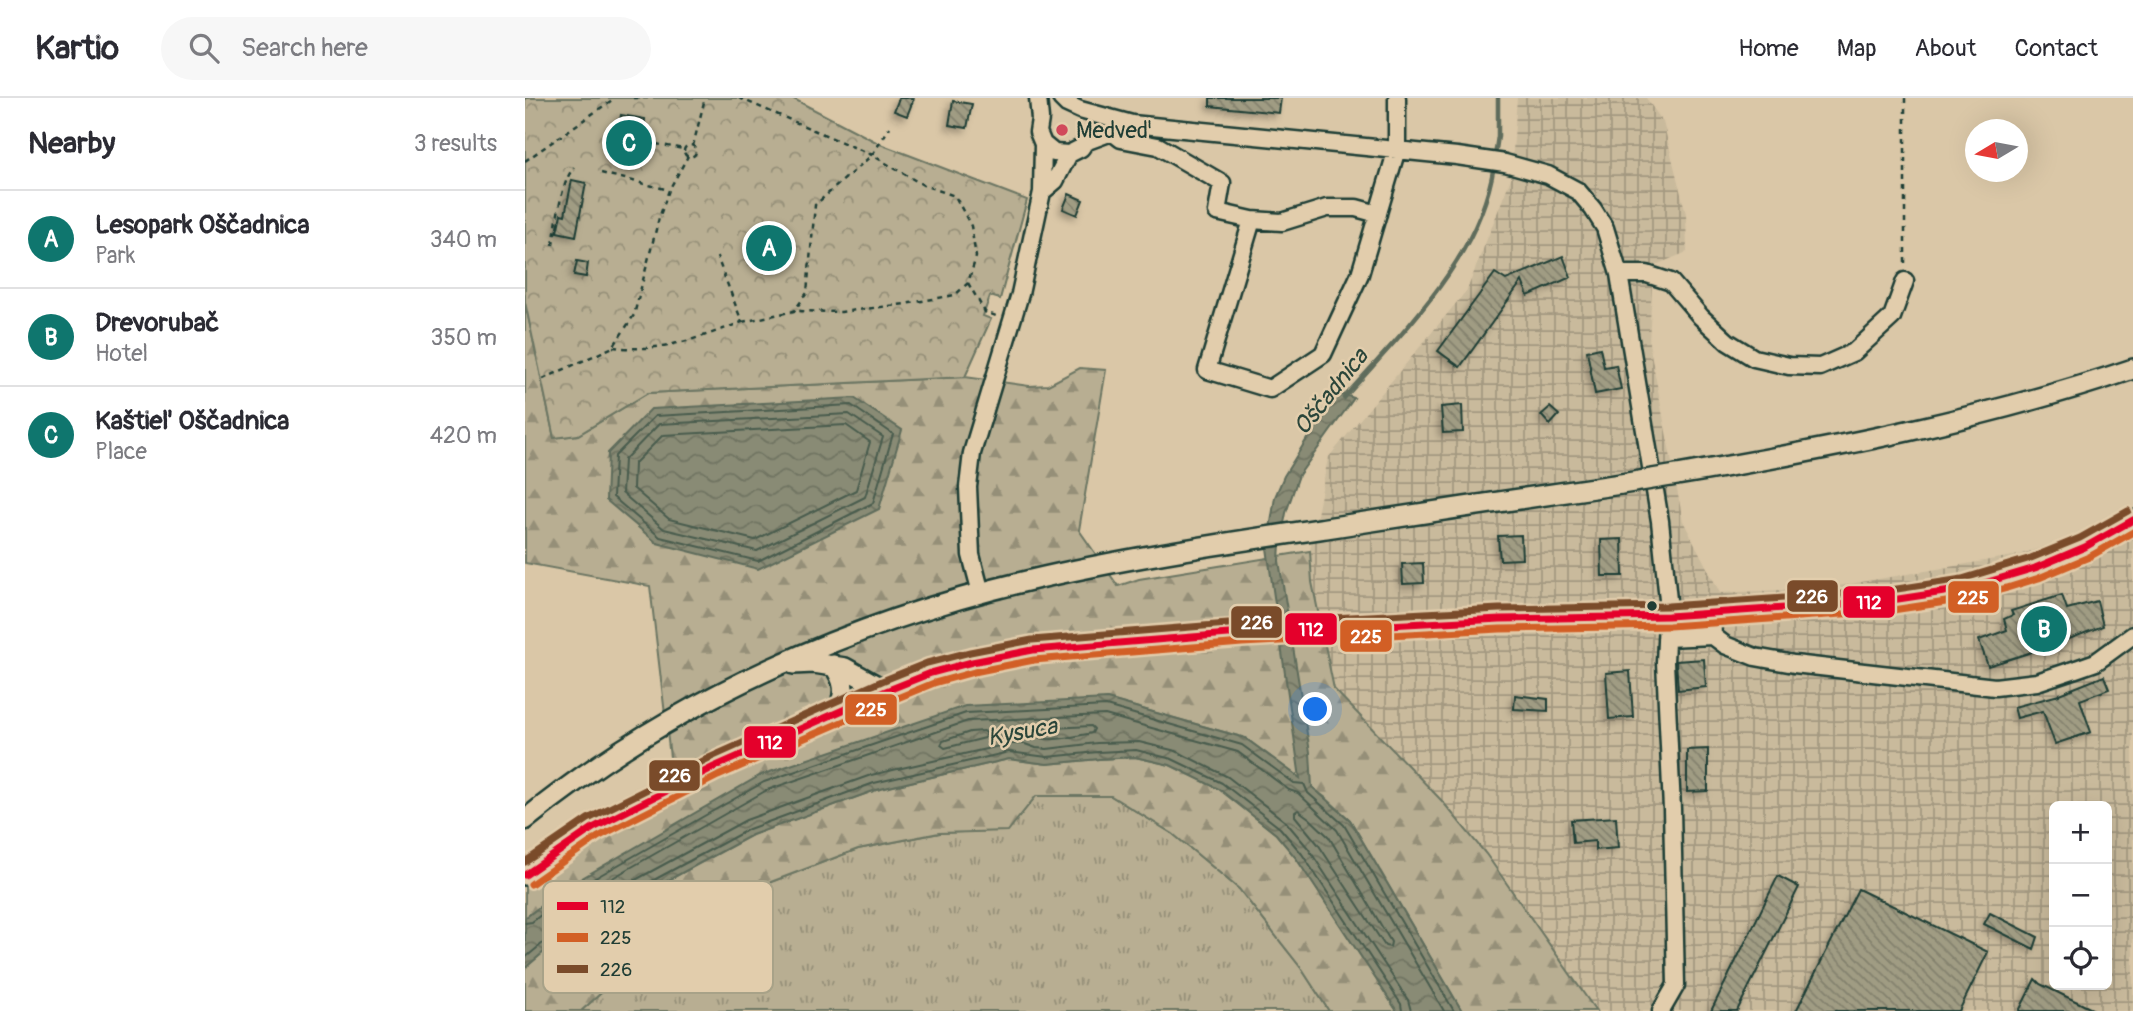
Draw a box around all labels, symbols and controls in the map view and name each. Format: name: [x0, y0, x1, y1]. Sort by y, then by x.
search box: [161, 17, 651, 80]
text: Kartio: [35, 28, 119, 69]
icon: search: [185, 29, 223, 67]
text: Search here: [241, 32, 368, 64]
text: Home: [1738, 34, 1799, 63]
text: Map: [1837, 34, 1877, 63]
text: About: [1915, 34, 1977, 63]
text: Contact: [2015, 34, 2098, 63]
place label: Medveď: [1076, 116, 1153, 145]
pin: C: [606, 117, 652, 169]
north arrow: [1965, 119, 2028, 182]
marker: Medveď: [1054, 122, 1070, 138]
text: Nearby: [28, 125, 115, 162]
text: 3 results: [414, 129, 497, 158]
text: Lesopark Oščadnica: [95, 209, 310, 241]
pin: A: [746, 222, 792, 274]
text: A: [44, 225, 58, 254]
text: 340 m: [430, 225, 497, 254]
text: Park: [95, 241, 135, 270]
text: Drevorubač: [95, 307, 219, 339]
text: B: [44, 323, 58, 352]
text: 350 m: [431, 323, 497, 352]
text: Hotel: [95, 339, 148, 368]
water label: Oščadnica: [1287, 342, 1376, 441]
text: Kaštieľ Oščadnica: [95, 405, 289, 437]
text: C: [44, 421, 58, 450]
text: 420 m: [430, 421, 497, 450]
text: Place: [95, 437, 147, 466]
line badge: 226: [1786, 579, 1839, 613]
line badge: 225: [1947, 580, 2000, 614]
text: 226: [1796, 585, 1828, 609]
line badge: 112: [1842, 585, 1896, 619]
text: 225: [1957, 586, 1989, 610]
text: 112: [1856, 591, 1882, 615]
unlabelled marker: [1645, 599, 1659, 613]
pin: B: [2021, 603, 2067, 655]
line badge: 226: [1230, 605, 1283, 639]
text: 226: [1241, 611, 1273, 635]
line badge: 112: [1284, 612, 1338, 646]
text: 112: [1298, 618, 1324, 642]
line badge: 225: [1339, 619, 1393, 653]
text: 225: [1350, 625, 1382, 649]
your location: [1298, 692, 1332, 726]
line badge: 225: [844, 693, 898, 726]
text: 225: [855, 698, 887, 722]
water label: Kysuca: [985, 711, 1061, 752]
line badge: 112: [743, 725, 797, 759]
text: 112: [757, 731, 783, 755]
line badge: 226: [648, 759, 701, 792]
text: 226: [659, 764, 691, 788]
map controls: [2049, 801, 2112, 990]
button: +: [2049, 801, 2112, 864]
button: −: [2049, 864, 2112, 927]
legend: [543, 881, 773, 993]
text: 112: [600, 895, 625, 919]
text: 225: [600, 926, 632, 950]
button: locate: [2049, 927, 2112, 990]
text: 226: [600, 958, 632, 982]

